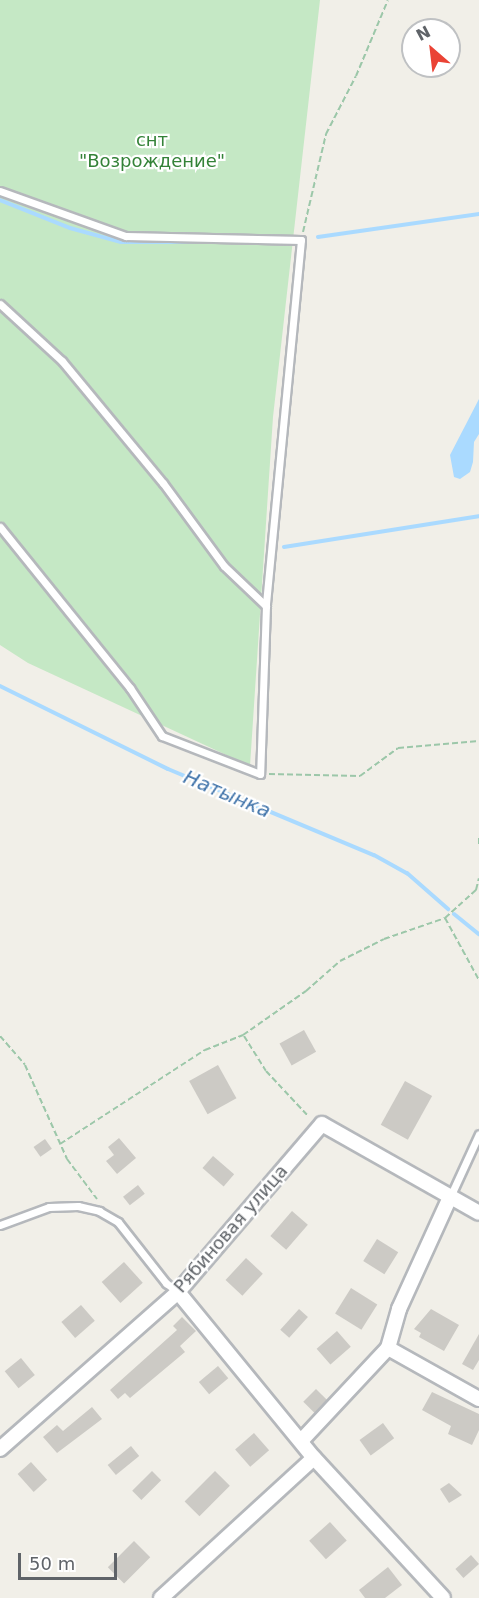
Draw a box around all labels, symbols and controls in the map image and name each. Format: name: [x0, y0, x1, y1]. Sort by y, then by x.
north arrow: [401, 18, 461, 78]
text: N: [413, 22, 434, 45]
park label: снт "Возрождение": [79, 130, 225, 172]
water label: Натынка: [180, 765, 274, 823]
street label: Рябиновая улица: [170, 1161, 292, 1297]
scale bar: [21, 1541, 120, 1579]
text: 50 m: [29, 1553, 75, 1574]

